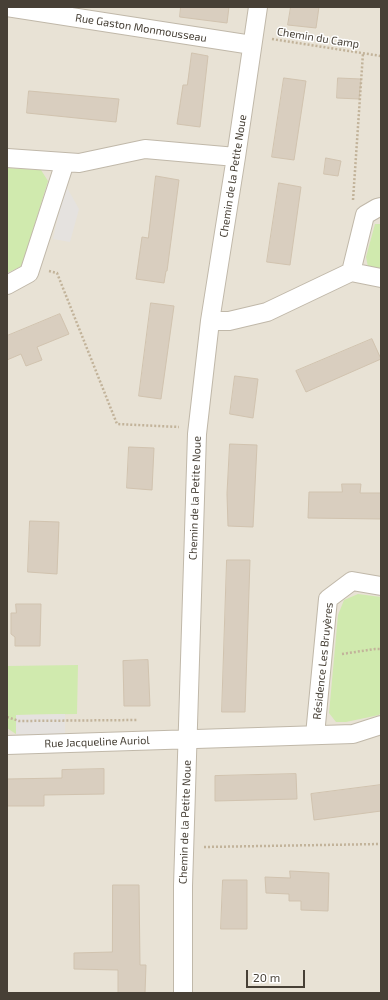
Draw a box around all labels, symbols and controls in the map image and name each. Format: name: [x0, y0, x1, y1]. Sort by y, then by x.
street label: Rue Gaston Monmousseau: [74, 11, 208, 45]
street label: Chemin du Camp: [276, 25, 360, 51]
street label: Chemin de la Petite Noue: [217, 114, 249, 238]
street label: Chemin de la Petite Noue: [186, 436, 204, 560]
street label: Résidence Les Bruyères: [310, 602, 336, 720]
street label: Rue Jacqueline Auriol: [44, 734, 150, 750]
street label: Chemin de la Petite Noue: [176, 760, 194, 884]
scale bar: [248, 962, 307, 988]
text: 20 m: [253, 970, 280, 984]

